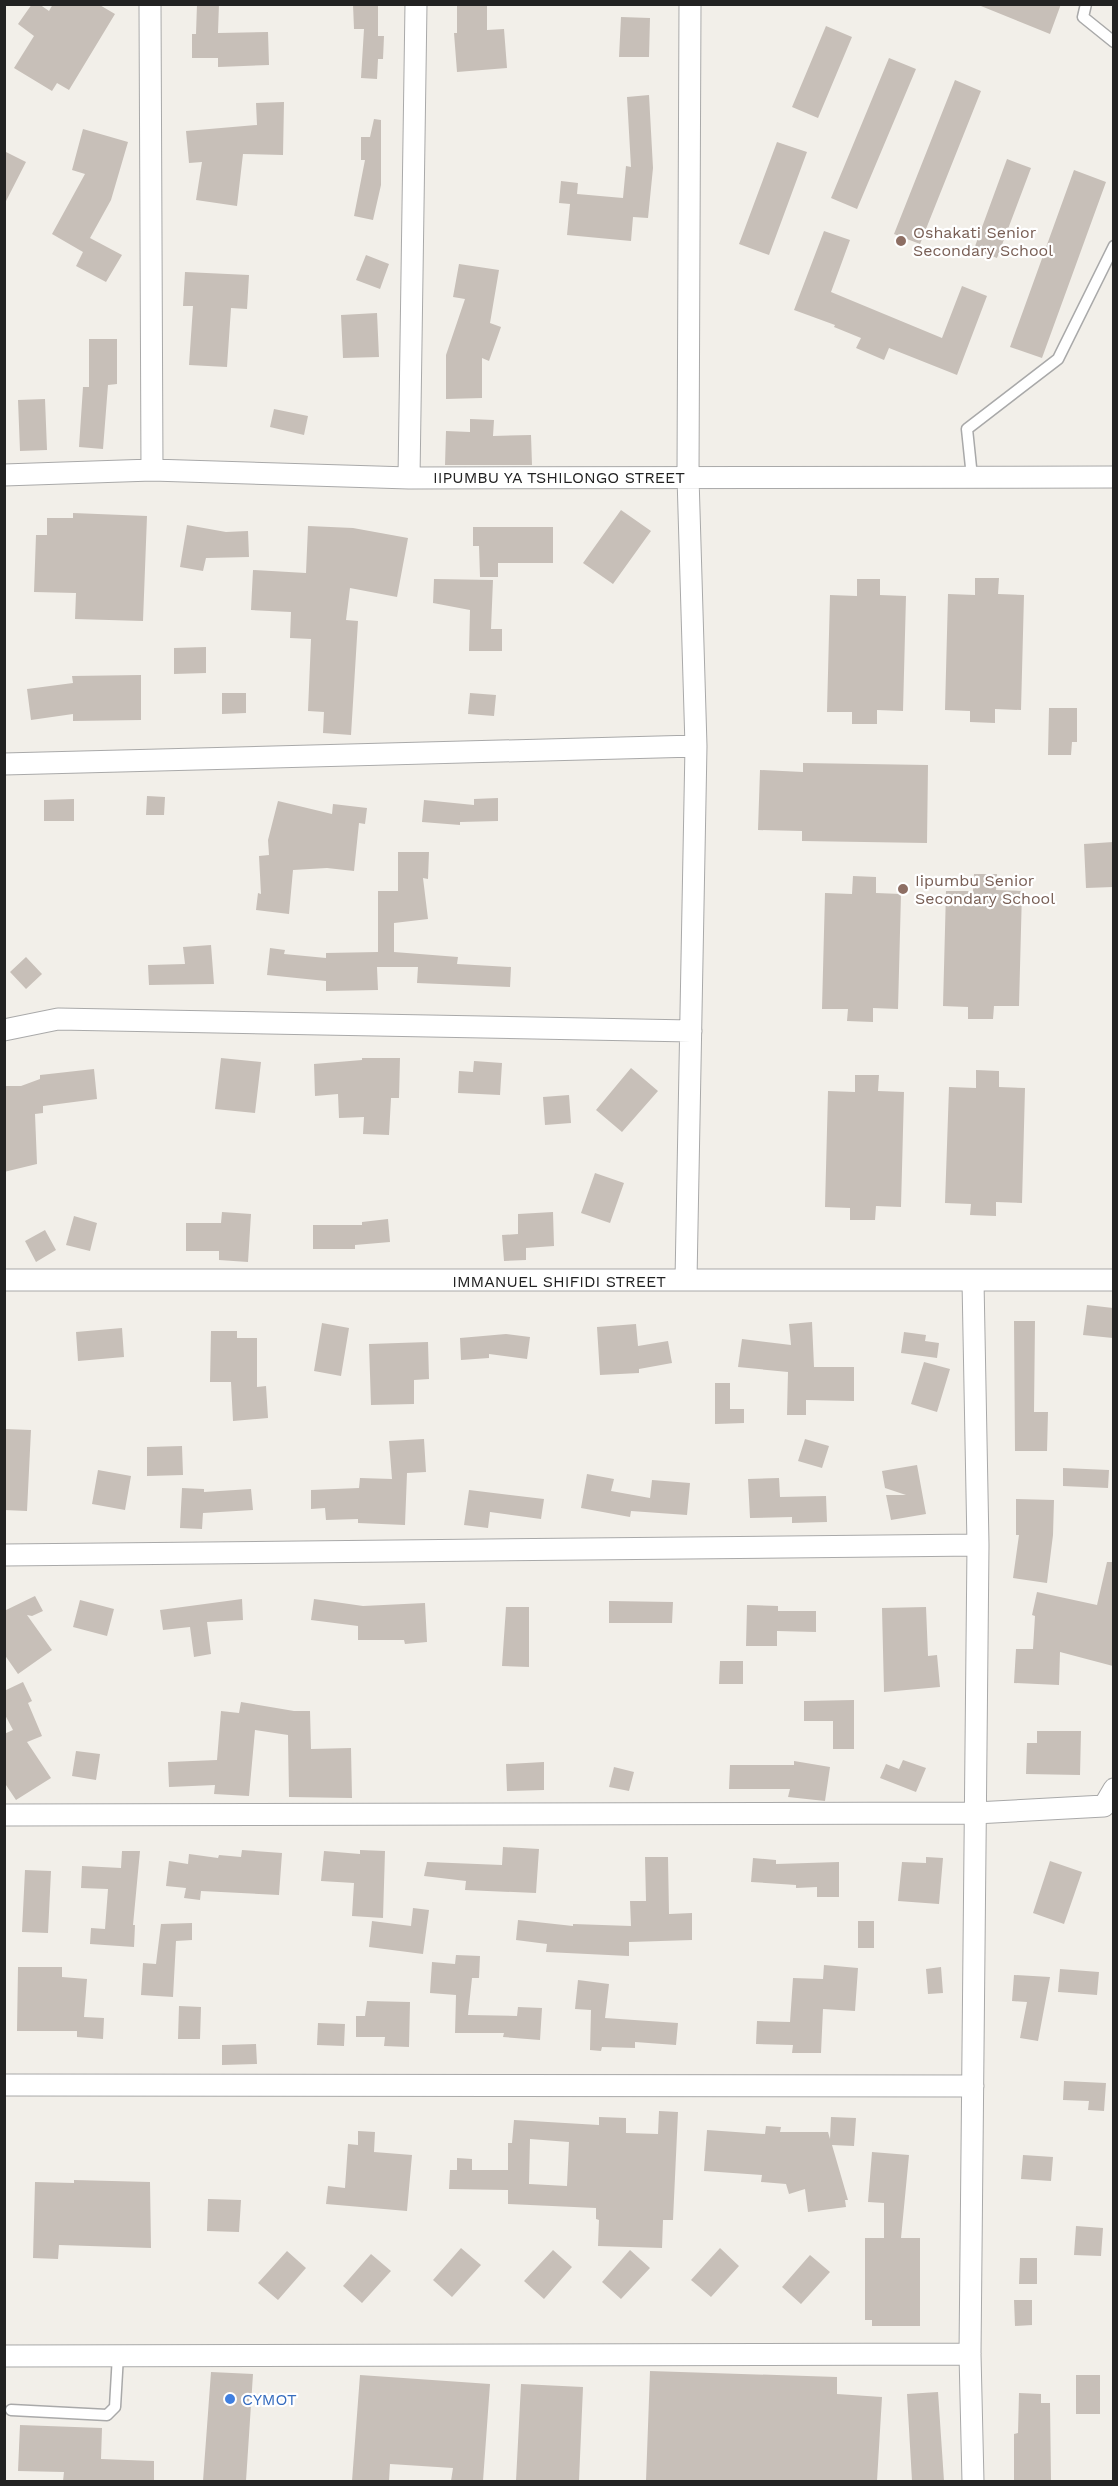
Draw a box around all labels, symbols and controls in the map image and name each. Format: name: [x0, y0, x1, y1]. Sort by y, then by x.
place label: Oshakati Senior Secondary School: [913, 223, 1053, 260]
marker: Oshakati Senior Secondary School: [894, 234, 908, 248]
street label: IIPUMBU YA TSHILONGO STREET: [433, 468, 685, 487]
place label: Iipumbu Senior Secondary School: [915, 871, 1055, 908]
marker: Iipumbu Senior Secondary School: [896, 882, 910, 896]
street label: IMMANUEL SHIFIDI STREET: [452, 1272, 666, 1291]
place label: CYMOT: [242, 2390, 297, 2409]
marker: CYMOT: [223, 2392, 237, 2406]

